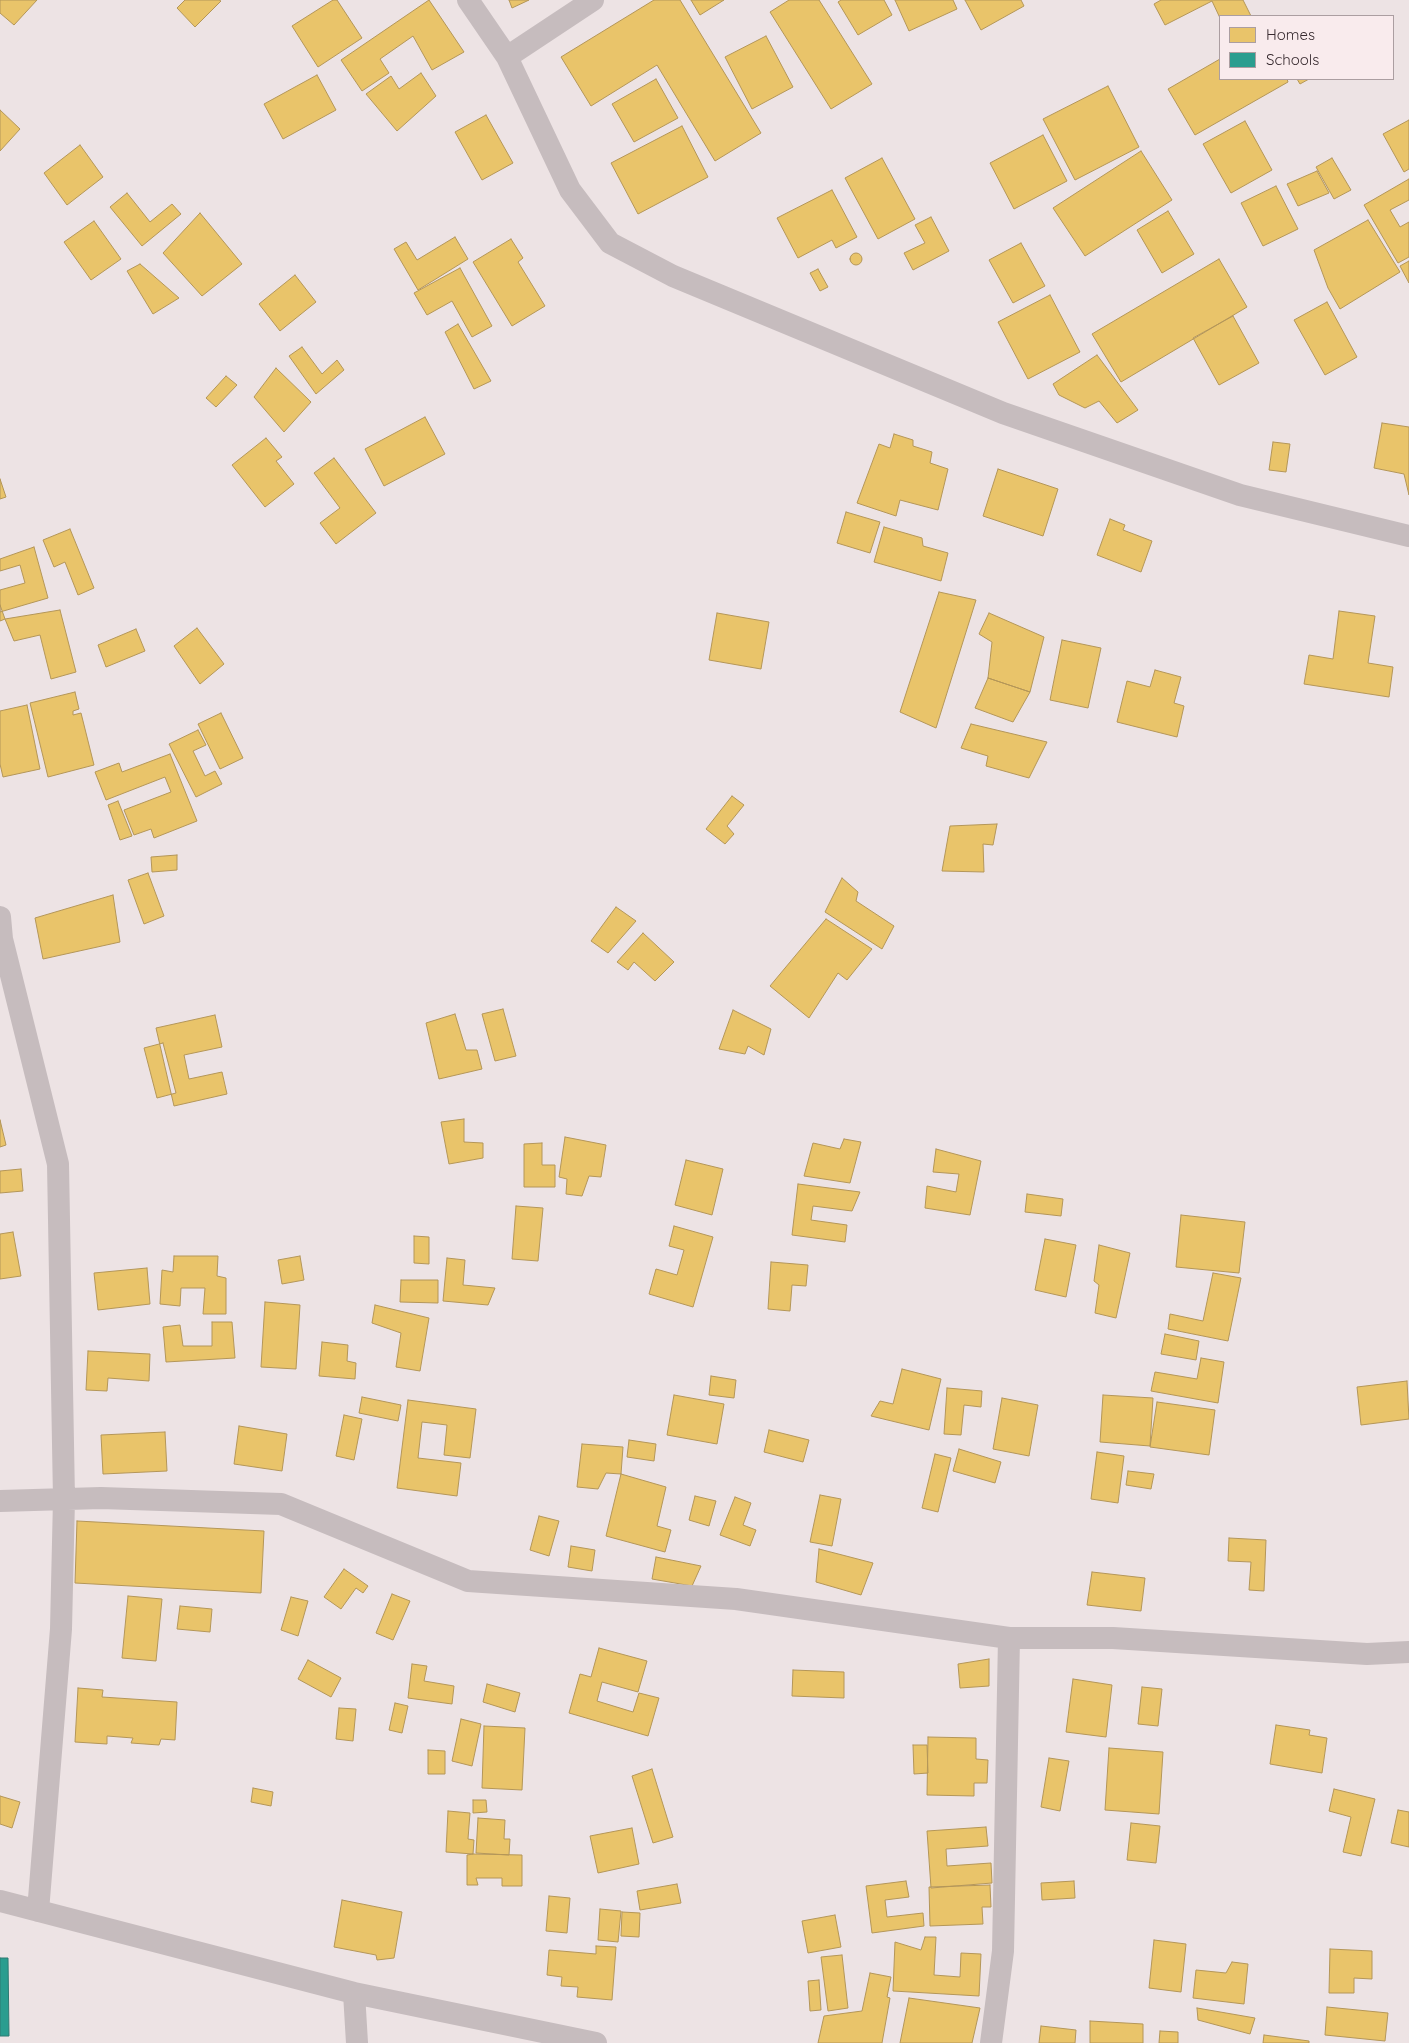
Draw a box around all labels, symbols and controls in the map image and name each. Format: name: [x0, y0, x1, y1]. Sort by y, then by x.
legend: [1219, 15, 1394, 80]
text: Homes: [1266, 25, 1315, 44]
text: Schools: [1266, 50, 1319, 69]

